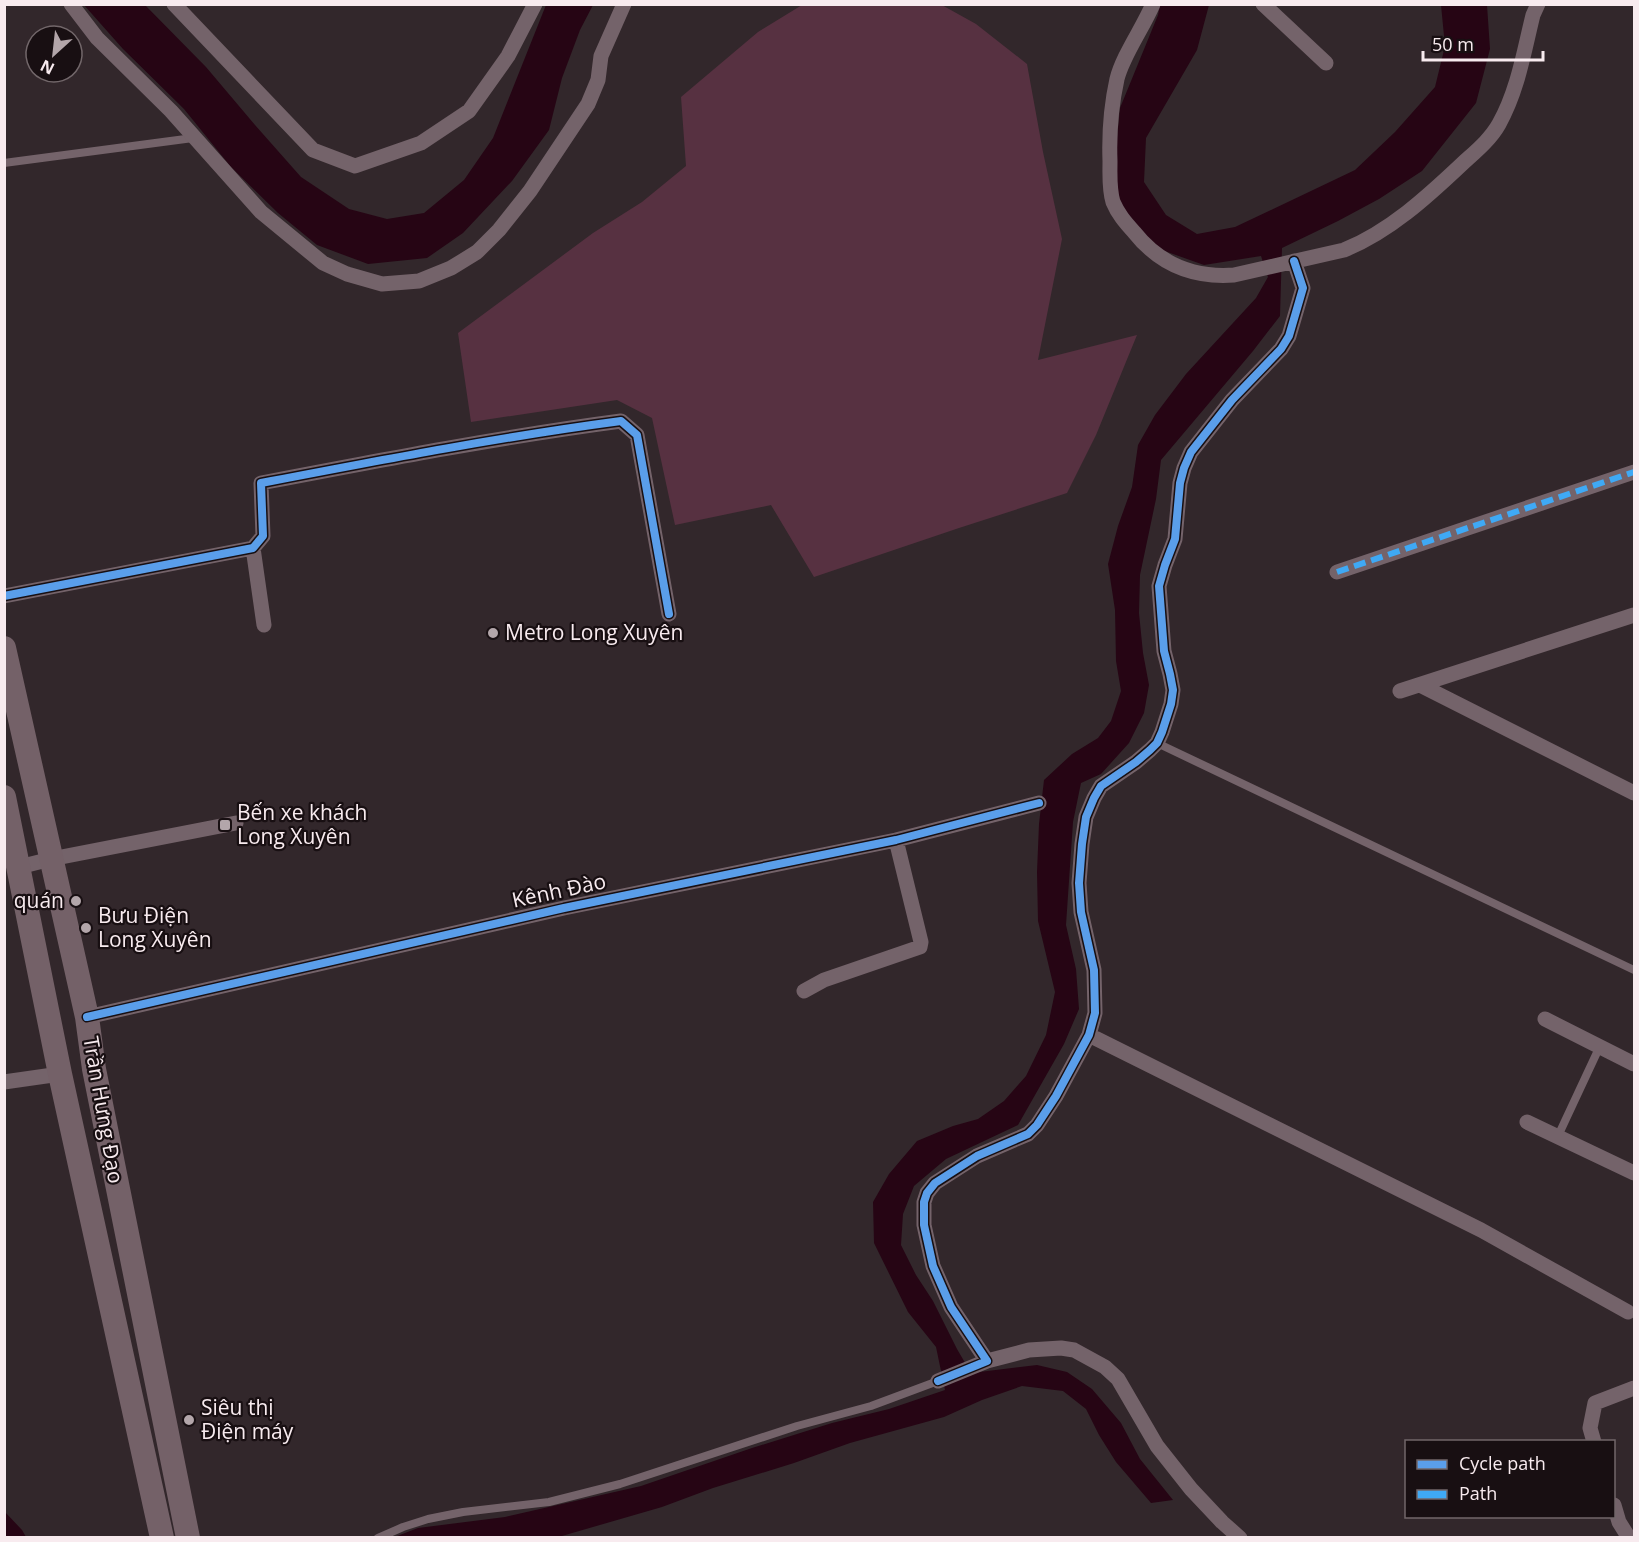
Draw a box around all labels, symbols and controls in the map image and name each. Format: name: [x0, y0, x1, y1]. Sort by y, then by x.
north arrow: [24, 24, 84, 84]
scale bar: [1423, 24, 1543, 62]
text: 50 m: [1432, 32, 1474, 56]
text: N: [36, 55, 58, 80]
place label: Metro Long Xuyên: [505, 618, 683, 646]
marker: Metro Long Xuyên: [486, 626, 500, 640]
place label: Bến xe khách Long Xuyên: [237, 798, 367, 850]
marker: Bến xe khách Long Xuyên: [218, 818, 232, 832]
street label: Kênh Đào: [509, 866, 608, 914]
place label: quán: [14, 886, 64, 914]
marker: quán: [69, 894, 83, 908]
place label: Bưu Điện Long Xuyên: [98, 901, 212, 953]
marker: Bưu Điện Long Xuyên: [79, 921, 93, 935]
street label: Trần Hưng Đạo: [77, 1034, 131, 1186]
place label: Siêu thị Điện máy: [201, 1393, 294, 1445]
marker: Siêu thị Điện máy: [182, 1413, 196, 1427]
legend: [1405, 1440, 1615, 1518]
text: Cycle path: [1459, 1451, 1546, 1475]
text: Path: [1459, 1481, 1497, 1505]

